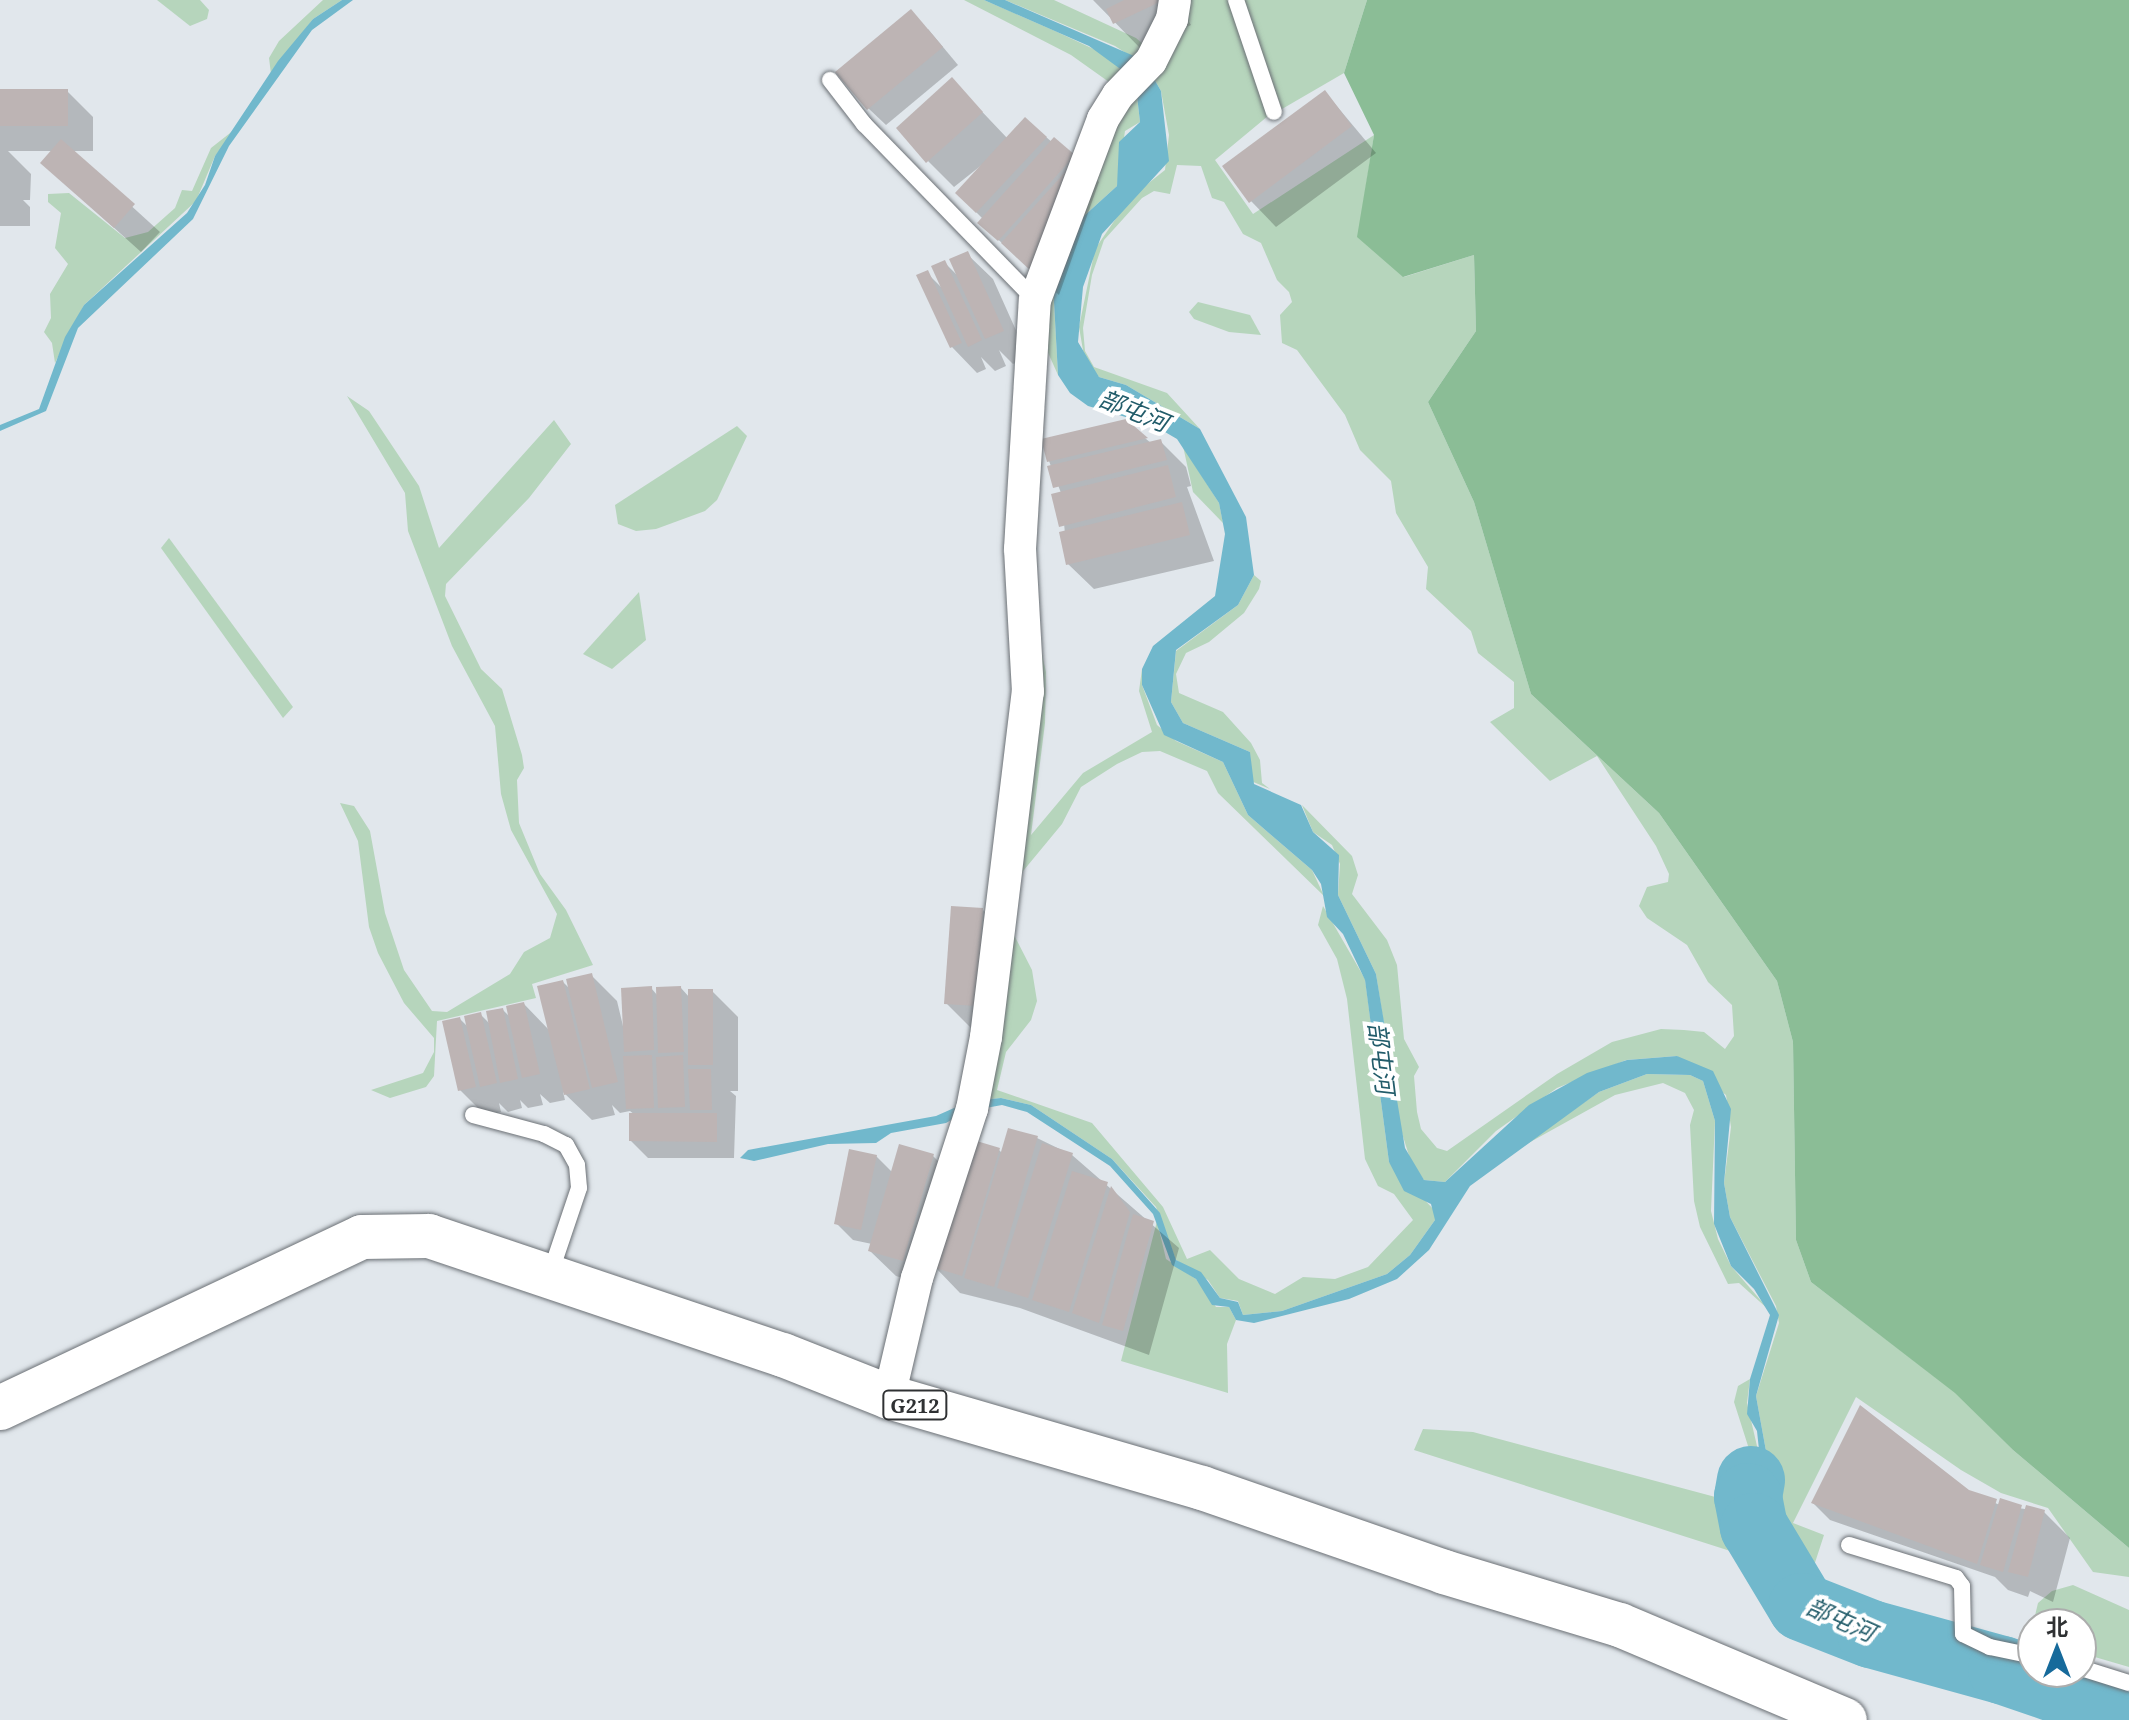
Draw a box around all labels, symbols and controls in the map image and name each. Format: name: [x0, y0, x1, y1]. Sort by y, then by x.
water label: 部屯河: [1095, 383, 1173, 437]
water label: 部屯河: [1363, 1021, 1401, 1095]
road number: G212: [881, 1389, 949, 1421]
water label: 部屯河: [1802, 1591, 1880, 1647]
north arrow: [2017, 1608, 2097, 1688]
text: 北: [2046, 1611, 2068, 1641]

